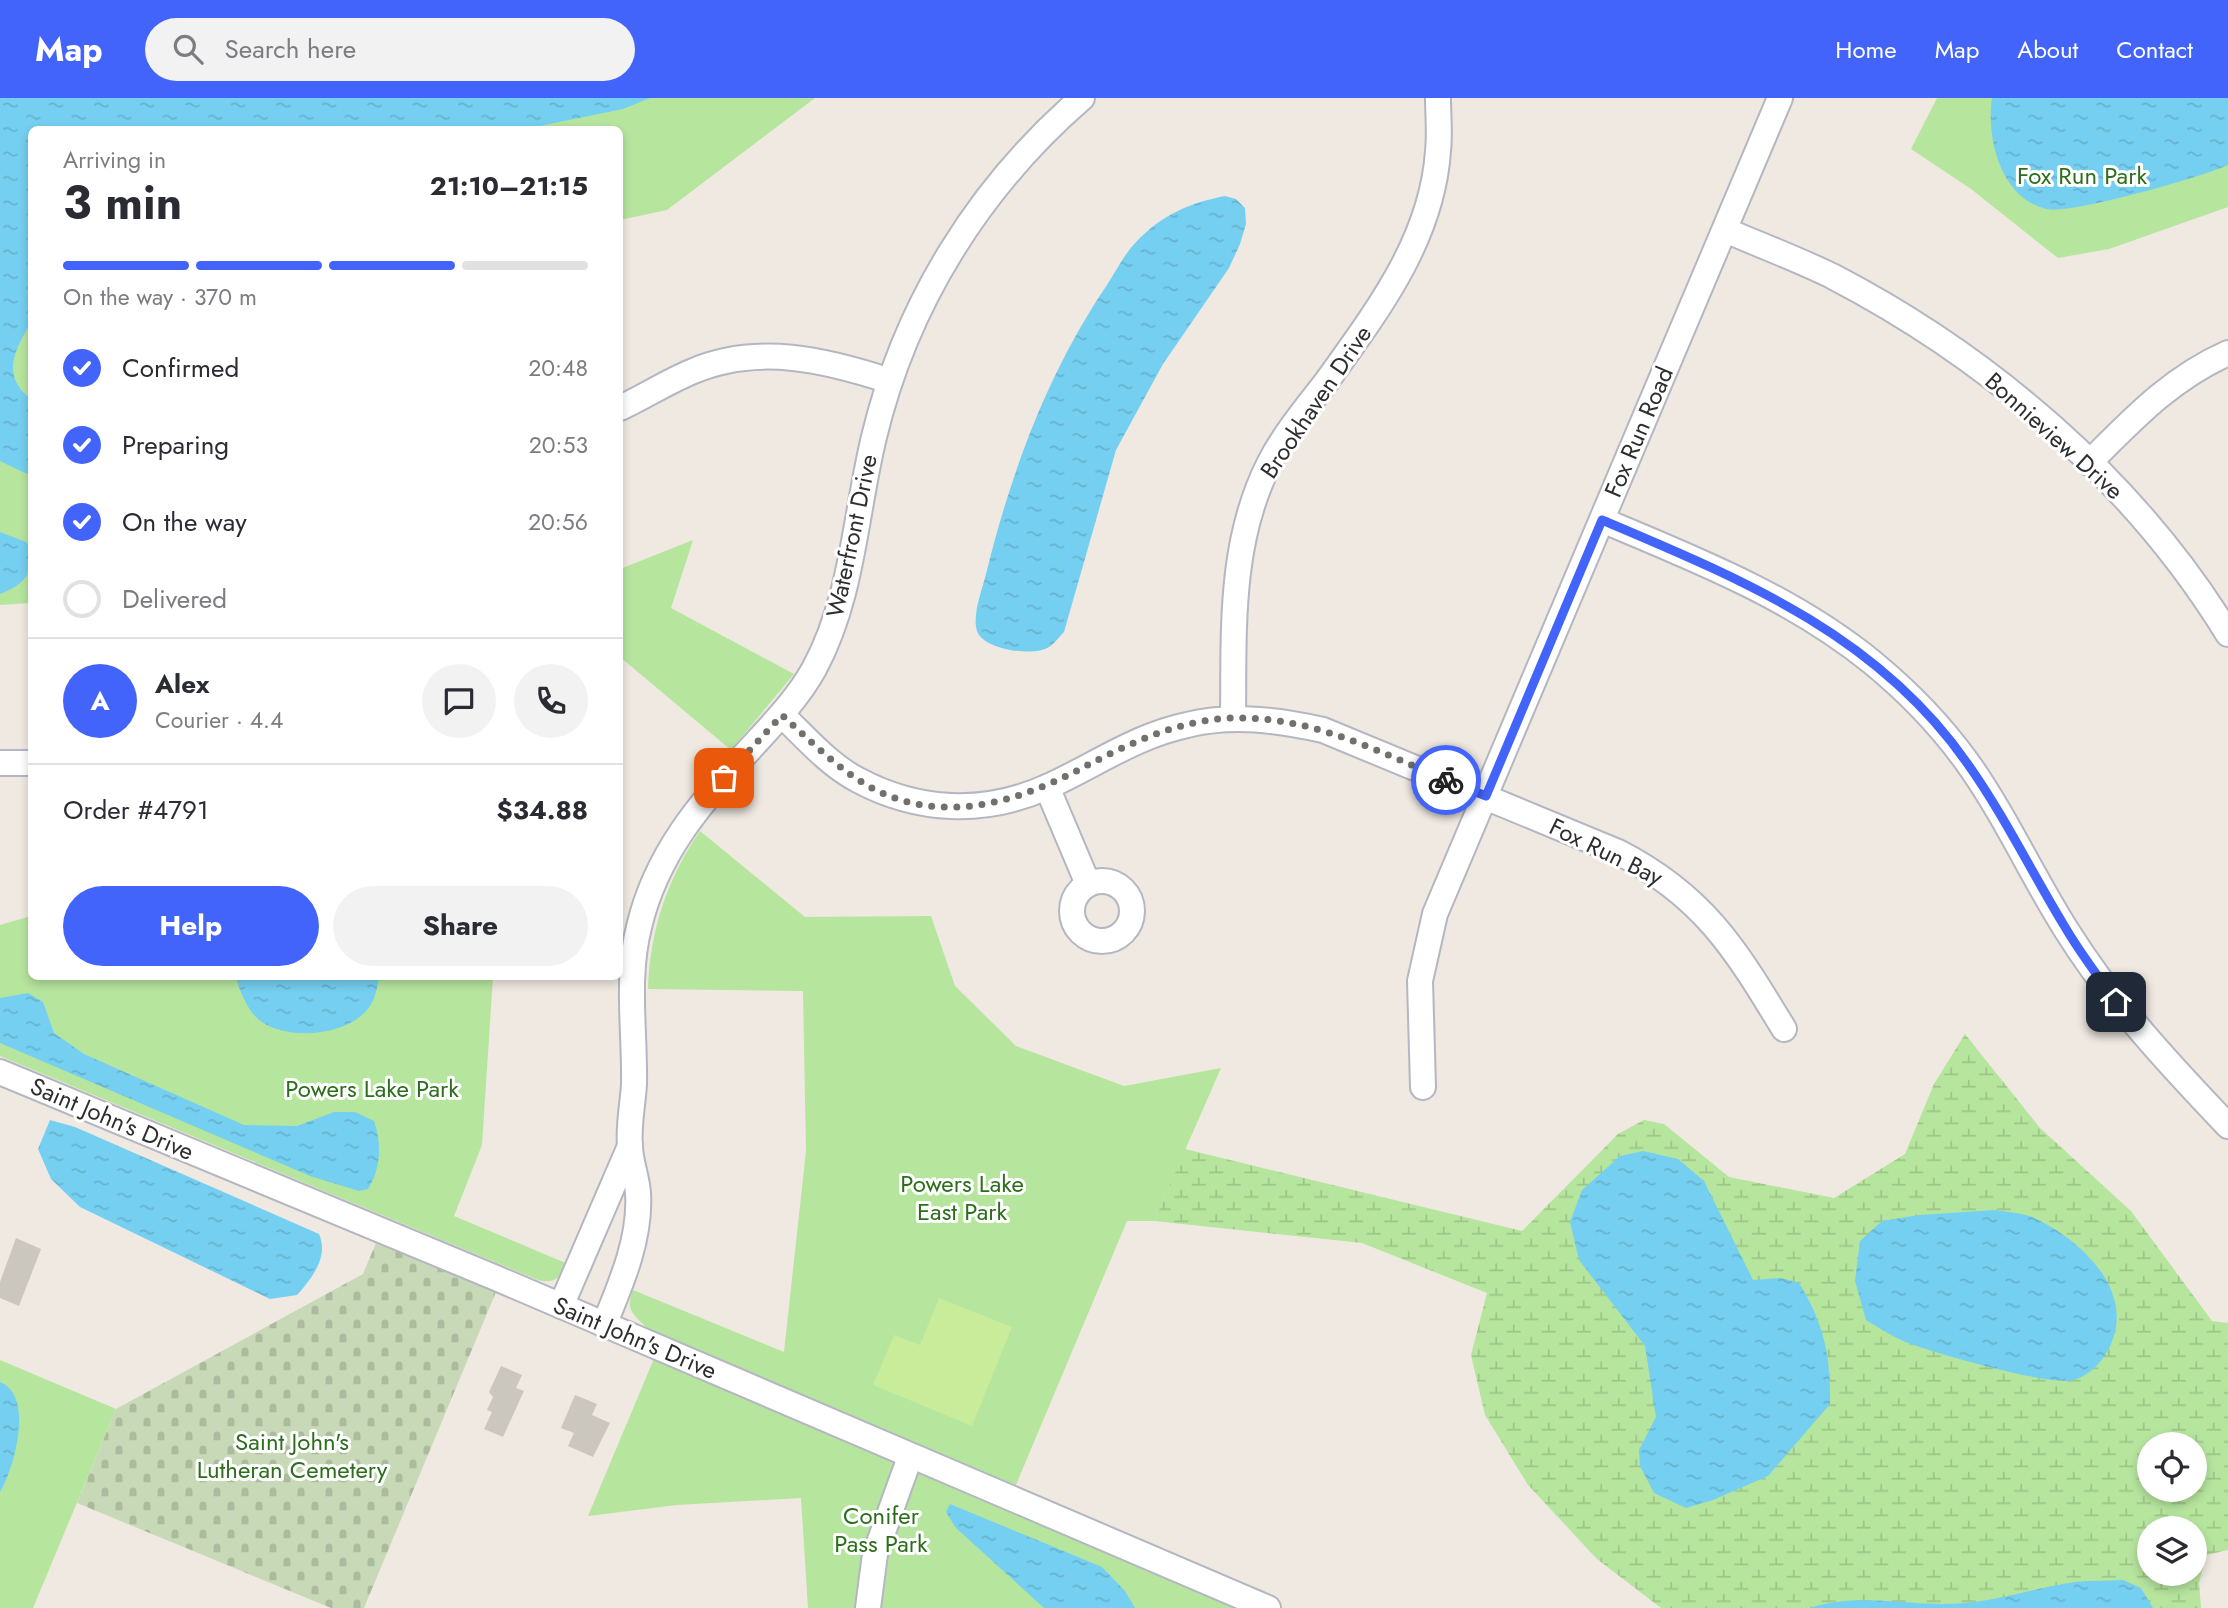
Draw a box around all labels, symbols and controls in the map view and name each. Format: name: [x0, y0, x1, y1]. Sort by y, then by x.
search box: [145, 18, 635, 81]
text: Map: [35, 26, 103, 73]
icon: search: [169, 30, 207, 68]
text: Search here: [225, 30, 356, 68]
text: Home: [1835, 32, 1897, 67]
text: Map: [1935, 32, 1979, 67]
text: About: [2017, 32, 2078, 67]
text: Contact: [2116, 32, 2193, 67]
text: Arriving in: [63, 143, 166, 177]
park label: Fox Run Park: [2017, 158, 2147, 193]
text: 21:10–21:15: [430, 167, 588, 205]
text: 3 min: [63, 170, 182, 236]
text: On the way · 370 m: [63, 280, 257, 314]
street label: Brookhaven Drive: [1251, 318, 1380, 485]
icon: check: [63, 349, 101, 387]
text: Confirmed: [122, 349, 239, 387]
text: 20:48: [528, 351, 588, 385]
street label: Fox Run Road: [1595, 361, 1682, 503]
street label: Bonnieview Drive: [1977, 364, 2131, 507]
icon: check: [63, 426, 101, 464]
text: Preparing: [122, 426, 229, 464]
text: 20:53: [529, 428, 588, 462]
street label: Waterfront Drive: [817, 451, 886, 621]
icon: check: [63, 503, 101, 541]
text: On the way: [122, 503, 247, 541]
text: 20:56: [528, 505, 588, 539]
text: Delivered: [122, 580, 227, 618]
button: chat: [422, 664, 496, 738]
button: phone: [514, 664, 588, 738]
text: Alex: [155, 665, 209, 703]
text: A: [90, 682, 110, 720]
text: Courier · 4.4: [155, 703, 283, 737]
courier: [1411, 745, 1481, 815]
pin: [694, 748, 754, 808]
icon: bag: [705, 759, 743, 797]
icon: bike: [1427, 761, 1465, 799]
text: Order #4791: [63, 791, 209, 829]
text: $34.88: [497, 791, 588, 829]
street label: Fox Run Bay: [1543, 809, 1669, 894]
button: Help: [63, 886, 319, 966]
button: Share: [333, 886, 588, 966]
pin: [2086, 972, 2146, 1032]
icon: home: [2097, 983, 2135, 1021]
street label: Saint John's Drive: [25, 1068, 199, 1169]
park label: Powers Lake Park: [285, 1071, 459, 1106]
park label: Powers Lake East Park: [900, 1166, 1024, 1229]
street label: Saint John's Drive: [548, 1287, 722, 1388]
park label: Saint John's Lutheran Cemetery: [197, 1424, 388, 1487]
map controls: [2137, 1432, 2207, 1586]
button: locate: [2137, 1432, 2207, 1502]
park label: Conifer Pass Park: [834, 1498, 928, 1561]
button: layers: [2137, 1516, 2207, 1586]

